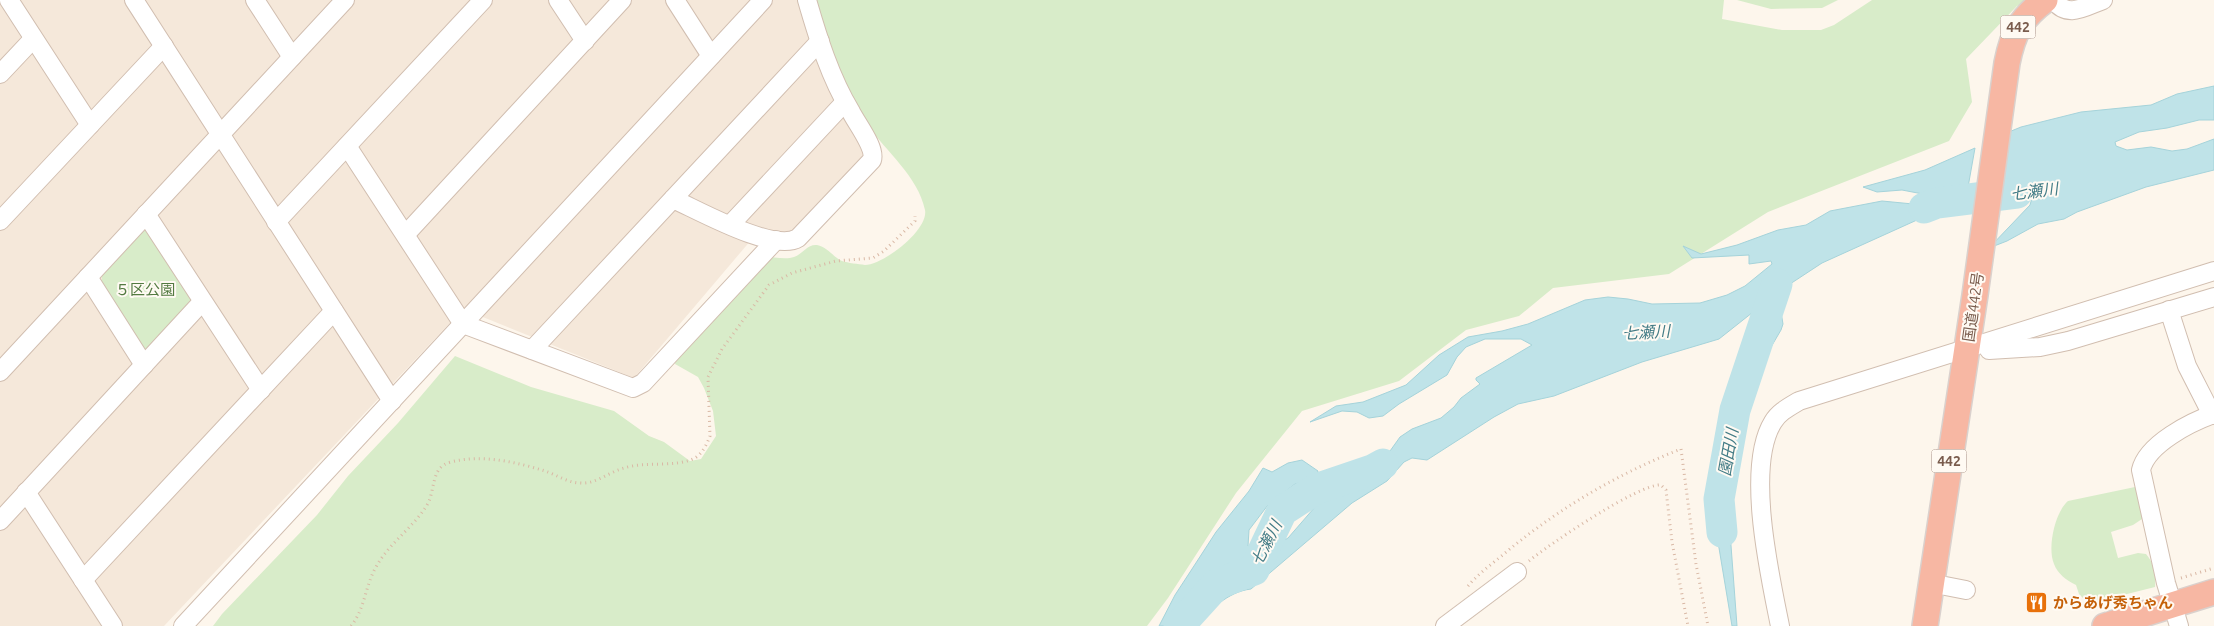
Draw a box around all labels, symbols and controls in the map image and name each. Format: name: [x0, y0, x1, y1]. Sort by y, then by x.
road number: 442: [2000, 16, 2036, 38]
water label: 七瀬川: [2009, 179, 2061, 203]
street label: 国道442号: [1960, 271, 1986, 343]
park label: ５区公園: [115, 281, 175, 298]
water label: 七瀬川: [1622, 322, 1672, 342]
water label: 園田川: [1715, 425, 1741, 477]
road number: 442: [1932, 450, 1966, 472]
water label: 七瀬川: [1247, 516, 1286, 568]
restaurant icon: からあげ秀ちゃん: [2025, 590, 2049, 614]
place label: からあげ秀ちゃん: [2053, 594, 2173, 611]

